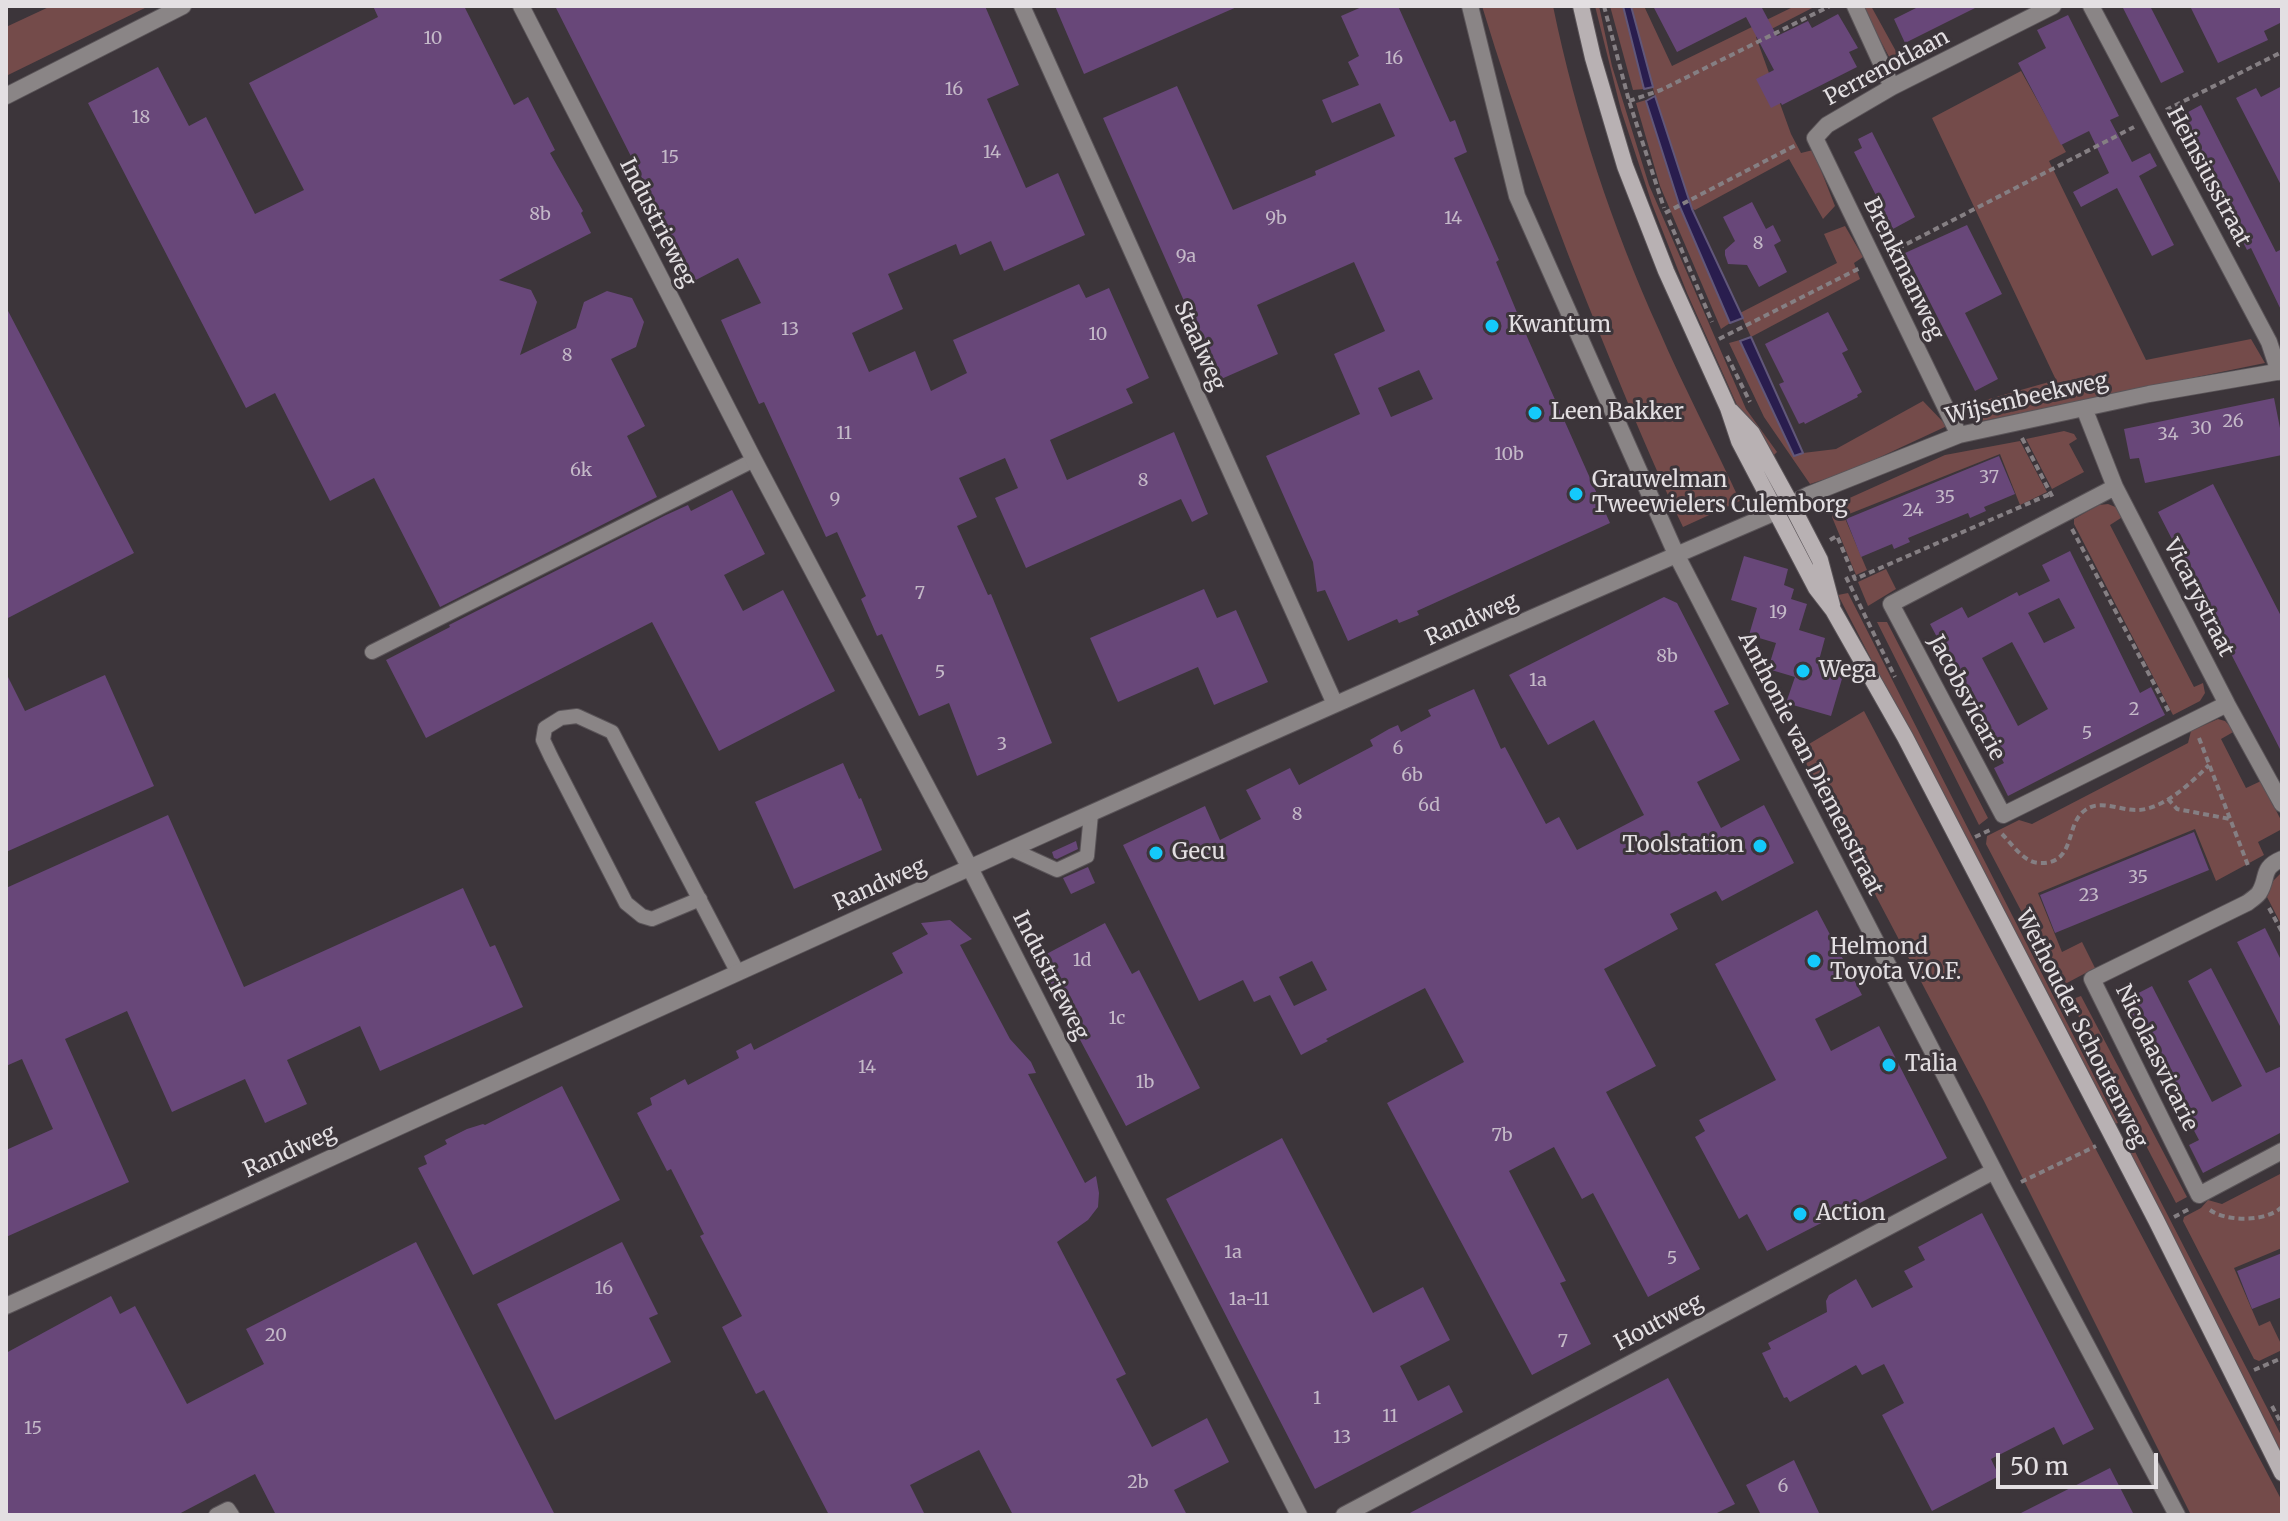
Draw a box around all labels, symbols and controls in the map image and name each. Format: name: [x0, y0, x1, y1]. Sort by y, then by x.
street label: Perrenotlaan: [1820, 24, 1954, 112]
house number: 10: [424, 28, 442, 50]
house number: 16: [1385, 48, 1403, 70]
house number: 16: [945, 79, 963, 101]
street label: Heinsiusstraat: [2160, 103, 2256, 251]
house number: 18: [132, 107, 150, 129]
house number: 14: [983, 142, 1001, 164]
house number: 15: [661, 147, 679, 169]
street label: Industrieweg: [613, 154, 701, 292]
street label: Brenkmanweg: [1857, 193, 1949, 345]
house number: 8b: [529, 204, 551, 226]
house number: 9b: [1265, 208, 1287, 230]
house number: 14: [1444, 208, 1462, 230]
house number: 8: [1753, 233, 1763, 255]
house number: 9a: [1176, 246, 1196, 268]
street label: Staalweg: [1168, 297, 1230, 395]
place label: Kwantum: [1508, 313, 1611, 339]
marker: Kwantum: [1483, 317, 1501, 335]
house number: 13: [781, 319, 799, 341]
house number: 10: [1089, 324, 1107, 346]
house number: 8: [562, 345, 572, 367]
street label: Wijsenbeekweg: [1943, 367, 2111, 431]
place label: Leen Bakker: [1551, 400, 1684, 426]
marker: Leen Bakker: [1526, 404, 1544, 422]
house number: 26: [2222, 411, 2244, 433]
house number: 30: [2190, 418, 2212, 440]
house number: 11: [836, 423, 852, 445]
house number: 34: [2157, 424, 2179, 446]
house number: 10b: [1494, 444, 1524, 466]
house number: 6k: [570, 460, 592, 482]
house number: 37: [1979, 467, 1999, 489]
place label: Grauwelman Tweewielers Culemborg: [1592, 468, 1848, 520]
house number: 8: [1138, 470, 1148, 492]
marker: Grauwelman Tweewielers Culemborg: [1567, 485, 1585, 503]
house number: 35: [1935, 487, 1955, 509]
house number: 9: [830, 489, 840, 511]
house number: 24: [1902, 500, 1924, 522]
street label: Vicarystraat: [2157, 535, 2239, 661]
house number: 7: [915, 583, 925, 605]
street label: Randweg: [1422, 588, 1522, 652]
house number: 19: [1769, 602, 1787, 624]
street label: Anthonie van Diemenstraat: [1732, 628, 1888, 900]
street label: Jacobsvicarie: [1922, 631, 2010, 765]
house number: 8b: [1656, 646, 1678, 668]
place label: Wega: [1819, 658, 1877, 684]
house number: 5: [935, 662, 945, 684]
marker: Wega: [1794, 662, 1812, 680]
house number: 1a: [1529, 670, 1547, 692]
house number: 2: [2129, 699, 2139, 721]
house number: 5: [2082, 723, 2092, 745]
house number: 3: [997, 734, 1007, 756]
house number: 6: [1393, 738, 1403, 760]
house number: 6b: [1401, 765, 1423, 787]
house number: 6d: [1418, 795, 1440, 817]
house number: 8: [1292, 804, 1302, 826]
place label: Toolstation: [1622, 833, 1744, 859]
marker: Toolstation: [1751, 837, 1769, 855]
place label: Gecu: [1172, 840, 1225, 866]
marker: Gecu: [1147, 844, 1165, 862]
street label: Randweg: [830, 853, 930, 917]
house number: 35: [2128, 867, 2148, 889]
house number: 23: [2079, 885, 2099, 907]
street label: Wethouder Schoutenweg: [2009, 905, 2153, 1153]
street label: Industrieweg: [1006, 907, 1094, 1045]
place label: Helmond Toyota V.O.F.: [1830, 935, 1961, 986]
house number: 1d: [1073, 950, 1091, 972]
marker: Helmond Toyota V.O.F.: [1805, 952, 1823, 970]
street label: Nicolaasvicarie: [2109, 980, 2203, 1136]
house number: 1c: [1109, 1008, 1125, 1030]
place label: Talia: [1905, 1052, 1958, 1078]
marker: Talia: [1880, 1056, 1898, 1074]
house number: 14: [858, 1057, 876, 1079]
house number: 1b: [1136, 1072, 1154, 1094]
street label: Randweg: [240, 1120, 340, 1184]
house number: 7b: [1491, 1125, 1513, 1147]
place label: Action: [1816, 1201, 1886, 1227]
marker: Action: [1791, 1205, 1809, 1223]
house number: 1a: [1224, 1242, 1242, 1264]
house number: 5: [1667, 1248, 1677, 1270]
house number: 16: [595, 1278, 613, 1300]
house number: 1a-11: [1229, 1289, 1269, 1311]
street label: Houtweg: [1610, 1289, 1708, 1357]
house number: 20: [265, 1325, 287, 1347]
house number: 7: [1558, 1331, 1568, 1353]
house number: 1: [1313, 1388, 1321, 1410]
house number: 11: [1382, 1406, 1398, 1428]
house number: 15: [24, 1418, 42, 1440]
house number: 13: [1333, 1427, 1351, 1449]
scale bar: [2000, 1437, 2162, 1487]
text: 50 m: [2010, 1451, 2069, 1482]
house number: 2b: [1127, 1472, 1149, 1494]
house number: 6: [1778, 1476, 1788, 1498]

